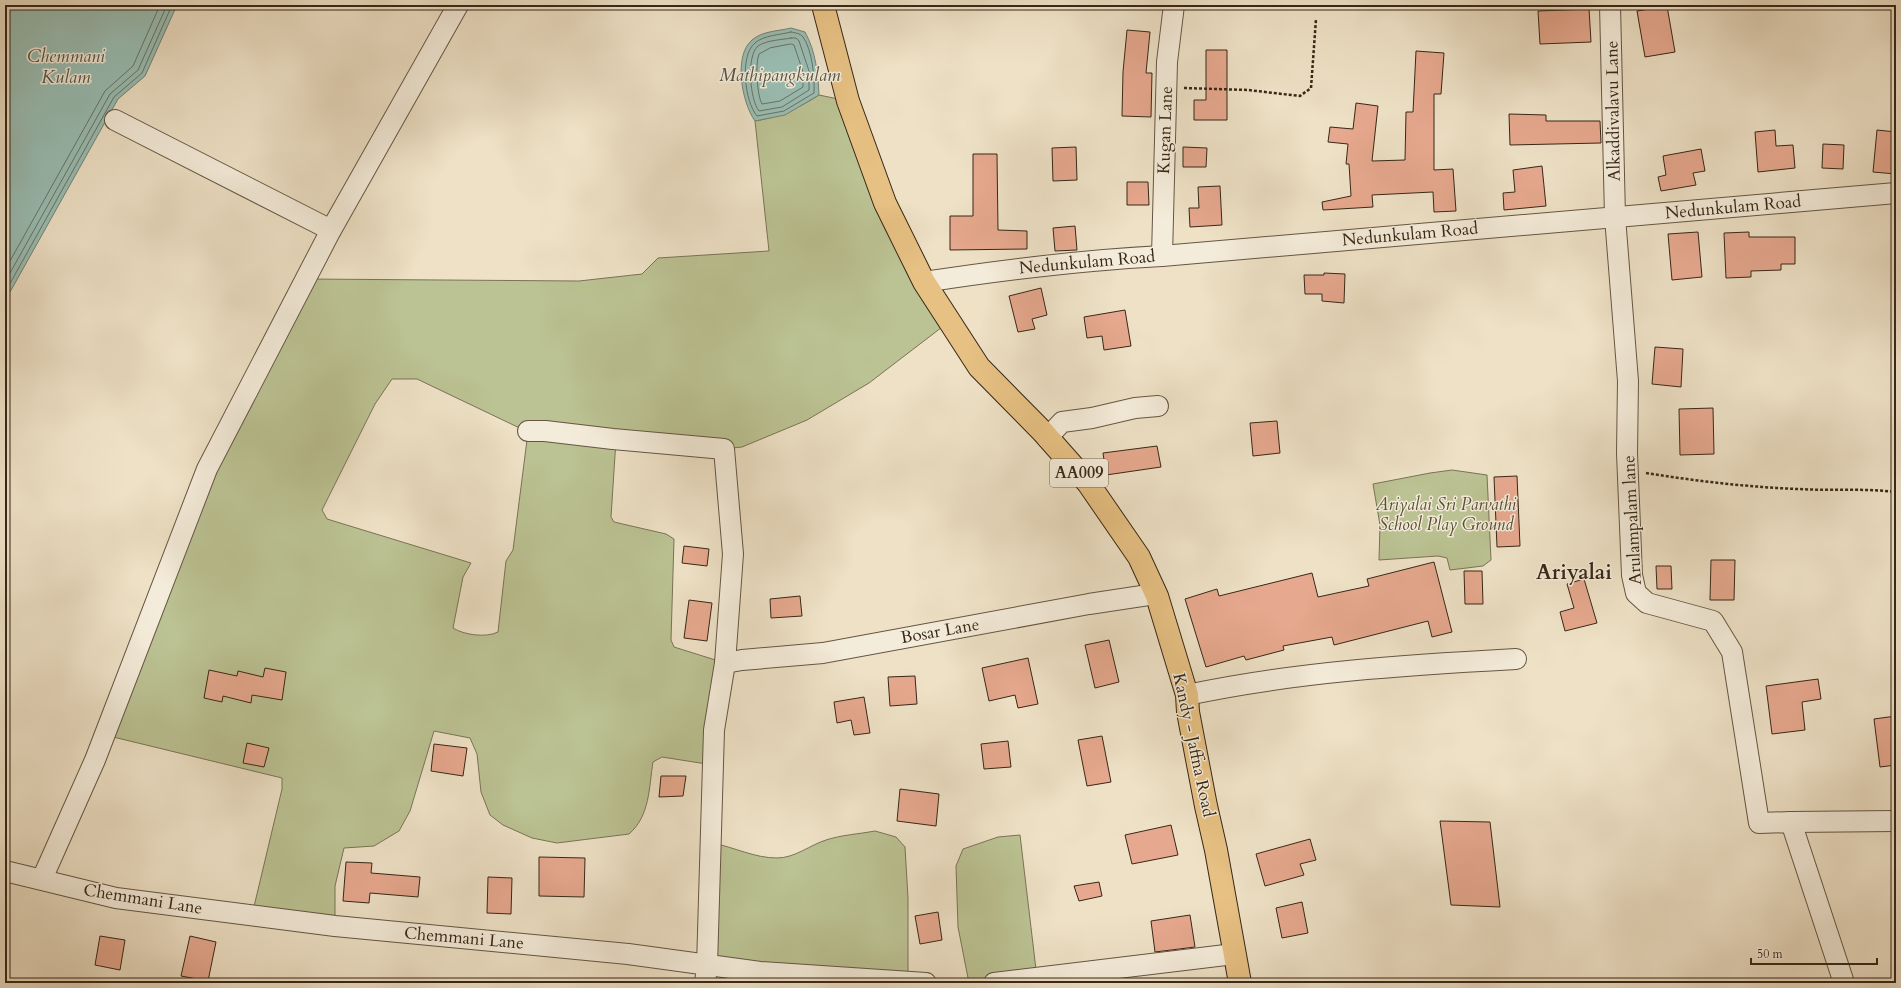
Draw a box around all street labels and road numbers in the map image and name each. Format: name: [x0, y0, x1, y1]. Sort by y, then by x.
street label: Alkaddivalavu Lane: [1600, 40, 1626, 182]
street label: Kugan Lane: [1152, 86, 1178, 174]
street label: Nedunkulam Road: [1664, 190, 1802, 224]
street label: Nedunkulam Road: [1341, 217, 1479, 251]
street label: Nedunkulam Road: [1018, 245, 1156, 279]
street label: Arulampalam lane: [1617, 455, 1647, 585]
road number: AA009: [1050, 459, 1108, 487]
street label: Bosar Lane: [899, 613, 981, 649]
street label: Kandy - Jaffna Road: [1168, 671, 1220, 819]
street label: Chemmani Lane: [82, 878, 204, 920]
street label: Chemmani Lane: [403, 921, 525, 955]

